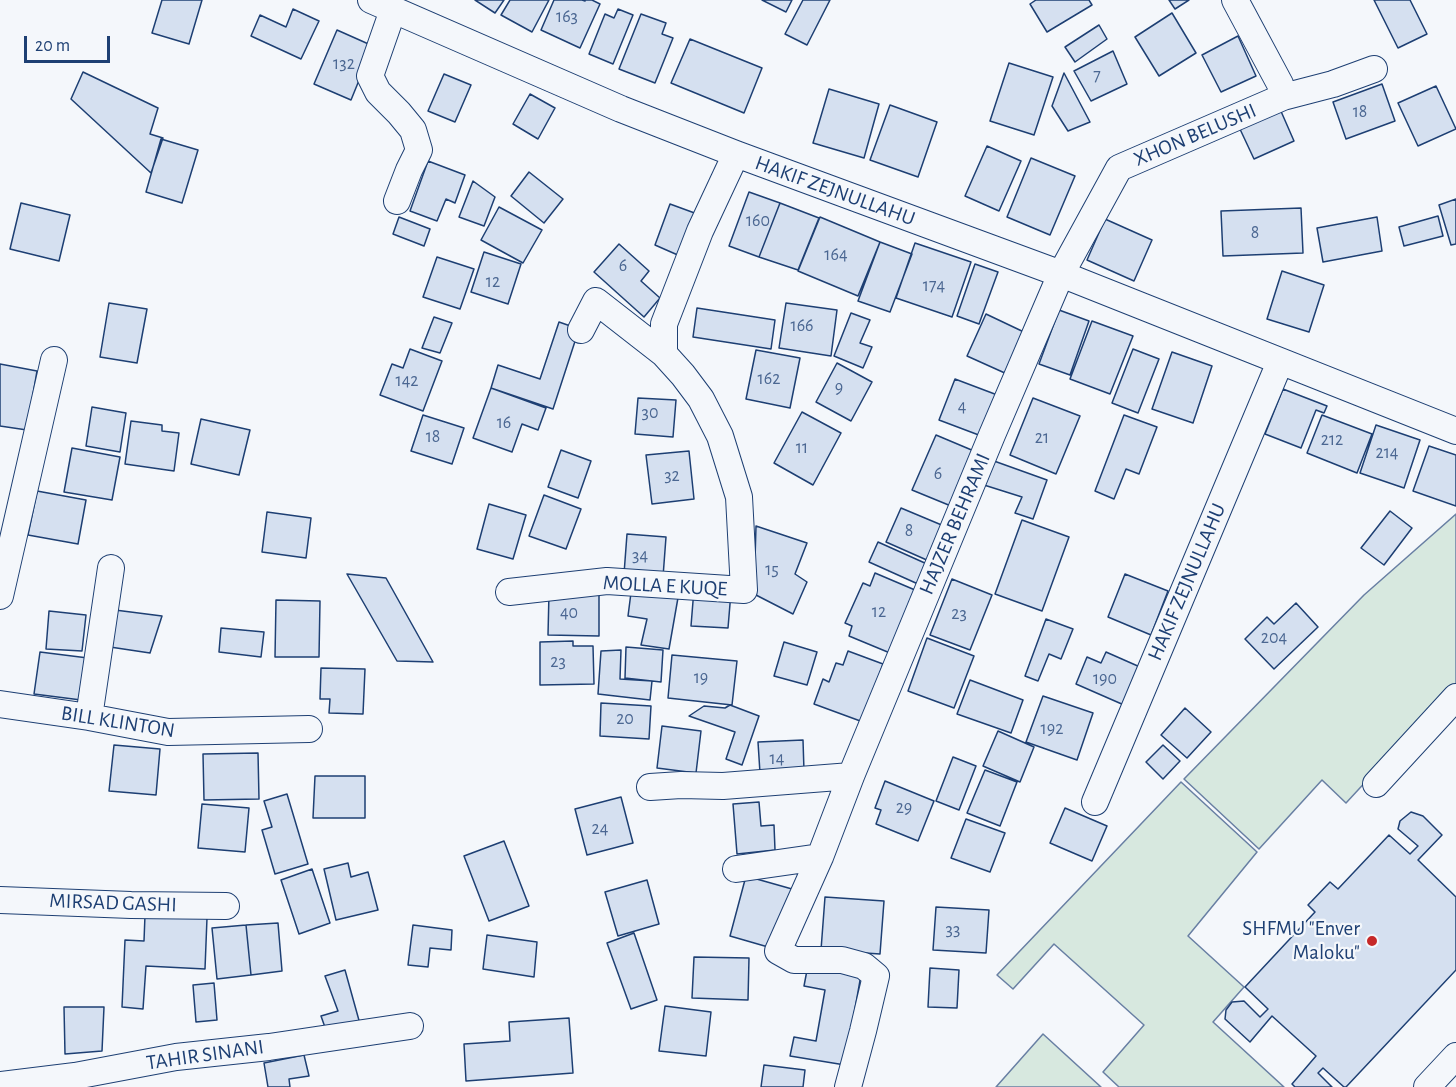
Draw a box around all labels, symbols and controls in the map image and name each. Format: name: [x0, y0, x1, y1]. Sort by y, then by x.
house number: 163: [556, 6, 578, 28]
scale bar: [27, 24, 112, 62]
text: 20 m: [35, 37, 70, 55]
house number: 132: [333, 53, 355, 75]
house number: 7: [1093, 65, 1101, 87]
street label: XHON BELUSHI: [1130, 98, 1260, 172]
house number: 18: [1353, 101, 1367, 123]
street label: HAKIF ZEJNULLAHU: [752, 150, 918, 232]
house number: 160: [746, 210, 770, 232]
house number: 8: [1251, 222, 1259, 244]
house number: 164: [824, 244, 848, 266]
house number: 6: [619, 255, 627, 277]
house number: 12: [486, 271, 500, 293]
house number: 174: [923, 275, 945, 297]
house number: 166: [790, 315, 814, 337]
house number: 162: [758, 368, 780, 390]
house number: 142: [395, 370, 419, 392]
house number: 9: [835, 377, 843, 399]
house number: 4: [958, 396, 966, 418]
house number: 30: [642, 402, 658, 424]
house number: 16: [497, 412, 511, 434]
house number: 18: [426, 426, 440, 448]
house number: 21: [1035, 427, 1049, 449]
house number: 212: [1321, 429, 1343, 451]
house number: 11: [796, 437, 808, 459]
house number: 214: [1375, 442, 1399, 464]
street label: HAJZER BEHRAMI: [914, 450, 996, 598]
house number: 6: [934, 463, 942, 485]
house number: 32: [664, 465, 680, 487]
street label: HAKIF ZEJNULLAHU: [1142, 500, 1232, 664]
house number: 8: [905, 520, 913, 542]
house number: 34: [632, 545, 648, 567]
house number: 15: [765, 559, 779, 581]
street label: MOLLA E KUQE: [602, 570, 728, 602]
house number: 12: [872, 601, 886, 623]
house number: 40: [560, 602, 578, 624]
house number: 23: [951, 603, 967, 625]
house number: 204: [1261, 627, 1287, 649]
house number: 23: [550, 651, 566, 673]
house number: 19: [694, 667, 708, 689]
house number: 190: [1093, 668, 1117, 690]
street label: BILL KLINTON: [59, 701, 177, 743]
house number: 20: [616, 708, 634, 730]
house number: 192: [1041, 718, 1063, 740]
house number: 14: [770, 748, 784, 770]
house number: 29: [896, 797, 912, 819]
house number: 24: [592, 818, 608, 840]
street label: MIRSAD GASHI: [49, 888, 177, 918]
place label: SHFMU "Enver Maloku": [1242, 916, 1360, 966]
house number: 33: [946, 919, 960, 941]
marker: SHFMU "Enver Maloku": [1365, 934, 1379, 948]
street label: TAHIR SINANI: [145, 1034, 265, 1076]

